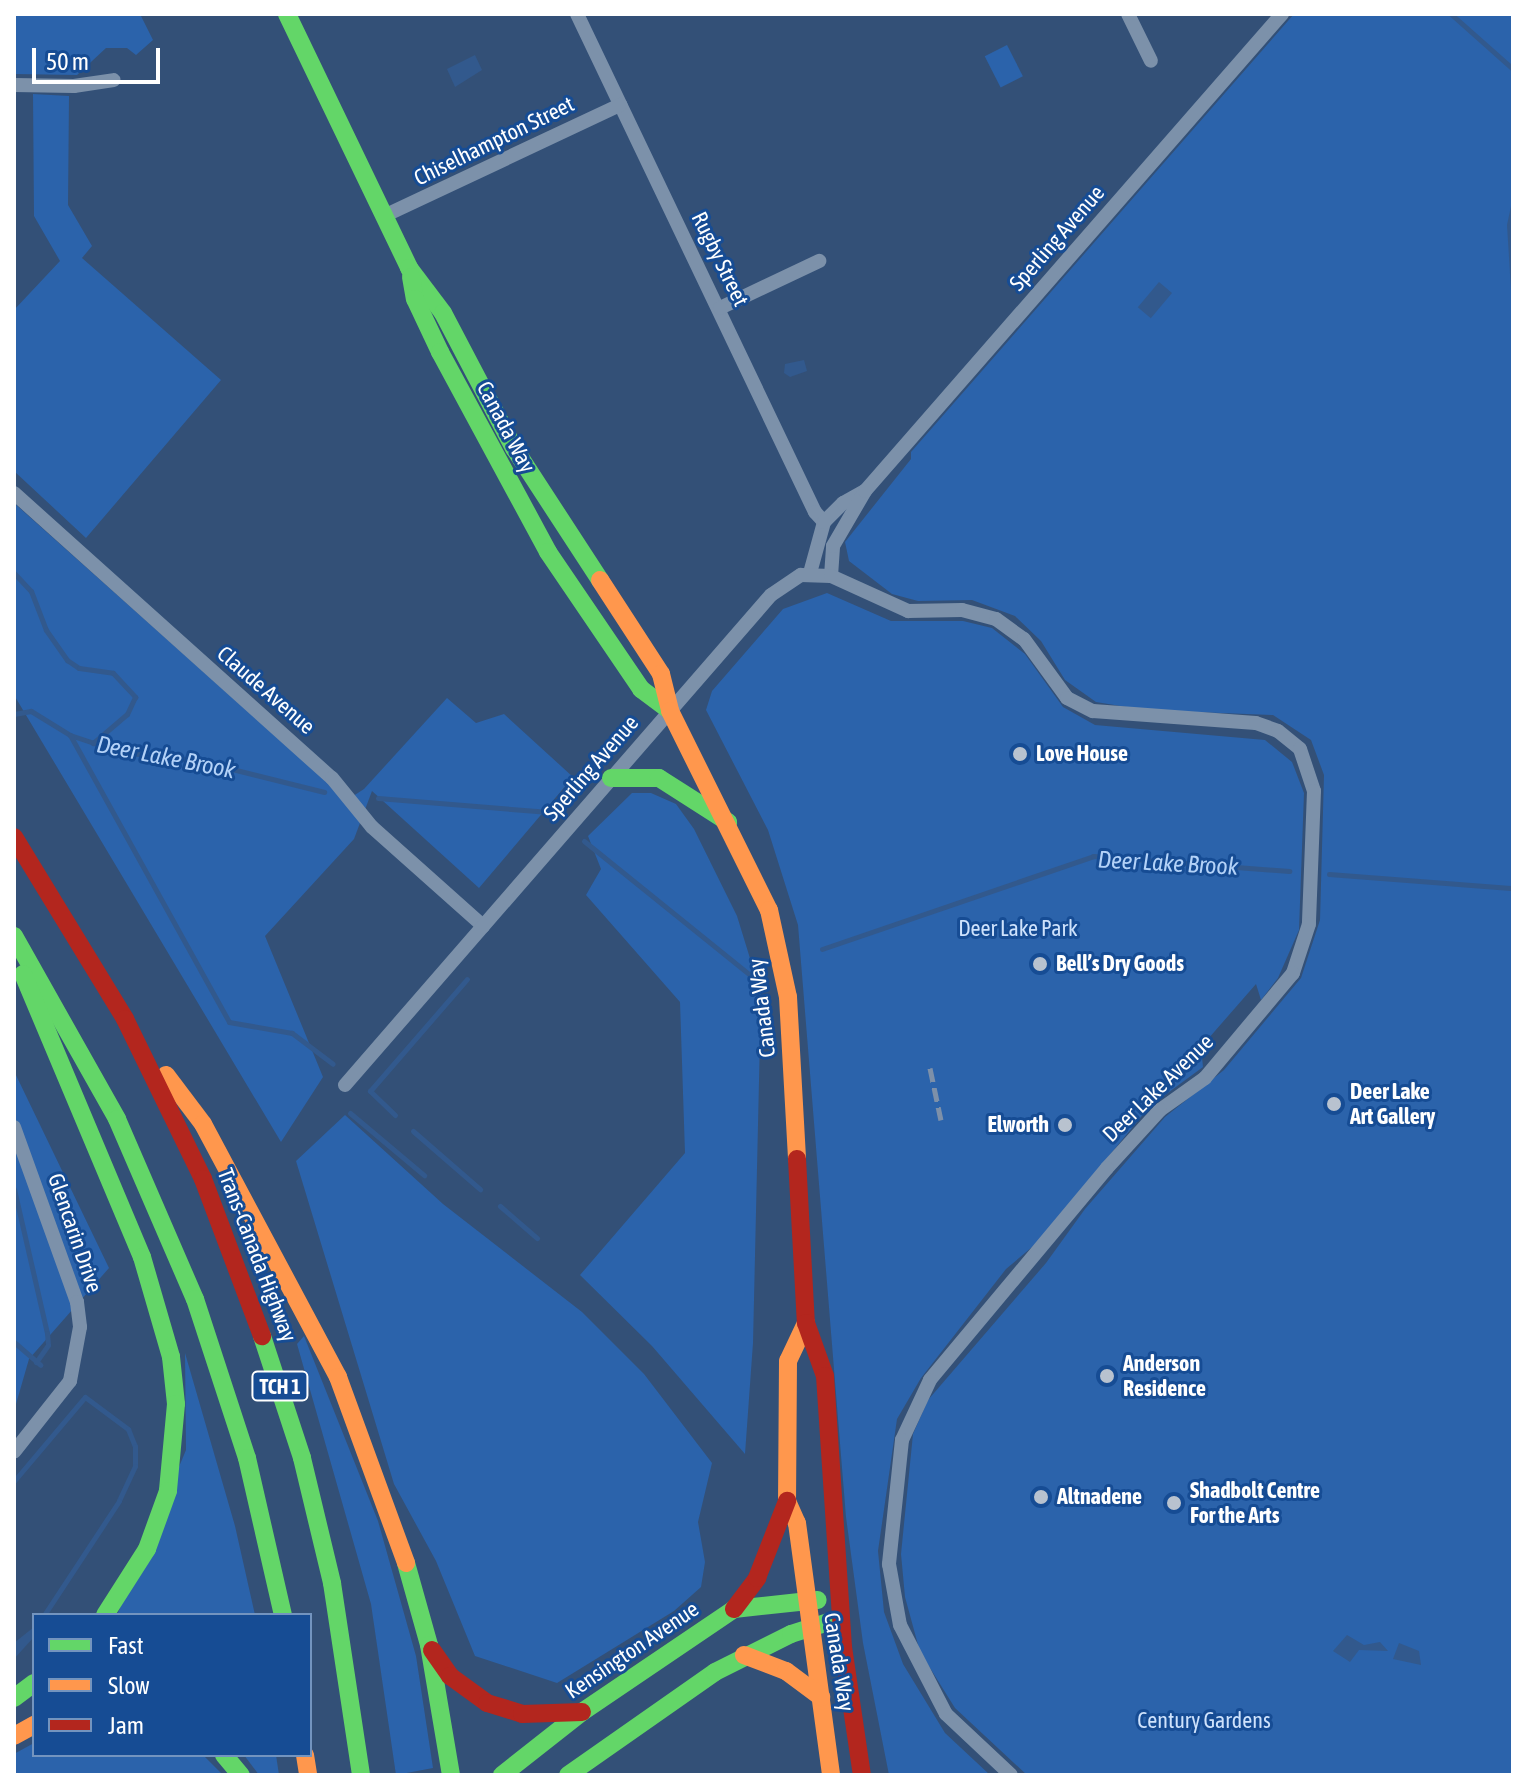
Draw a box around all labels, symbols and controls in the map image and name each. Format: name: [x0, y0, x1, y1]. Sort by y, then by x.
scale bar: [36, 32, 164, 82]
text: 50 m: [46, 48, 89, 75]
street label: Chiselhampton Street: [410, 91, 578, 191]
street label: Sperling Avenue: [1004, 180, 1110, 296]
street label: Rugby Street: [686, 208, 754, 310]
street label: Canada Way: [471, 377, 541, 477]
street label: Claude Avenue: [212, 640, 320, 740]
street label: Sperling Avenue: [538, 710, 644, 826]
water label: Deer Lake Brook: [94, 729, 238, 785]
place label: Love House: [1036, 741, 1128, 767]
marker: Love House: [1011, 745, 1029, 763]
water label: Deer Lake Brook: [1097, 845, 1239, 881]
park label: Deer Lake Park: [958, 916, 1078, 942]
place label: Bell’s Dry Goods: [1056, 951, 1184, 977]
marker: Bell’s Dry Goods: [1031, 955, 1049, 973]
street label: Canada Way: [743, 957, 781, 1059]
street label: Deer Lake Avenue: [1097, 1029, 1219, 1147]
place label: Deer Lake Art Gallery: [1350, 1078, 1435, 1130]
marker: Deer Lake Art Gallery: [1325, 1095, 1343, 1113]
place label: Elworth: [987, 1112, 1049, 1138]
marker: Elworth: [1056, 1116, 1074, 1134]
street label: Trans-Canada Highway: [212, 1165, 302, 1345]
street label: Glencarin Drive: [42, 1170, 108, 1296]
place label: Anderson Residence: [1123, 1350, 1206, 1402]
marker: Anderson Residence: [1098, 1367, 1116, 1385]
road number: TCH 1: [250, 1370, 310, 1402]
place label: Shadbolt Centre For the Arts: [1190, 1477, 1320, 1528]
place label: Altnadene: [1057, 1484, 1142, 1510]
marker: Altnadene: [1032, 1488, 1050, 1506]
marker: Shadbolt Centre For the Arts: [1165, 1494, 1183, 1512]
street label: Kensington Avenue: [560, 1596, 704, 1704]
street label: Canada Way: [818, 1611, 860, 1713]
legend: [32, 1613, 312, 1757]
text: Fast: [108, 1632, 144, 1659]
text: Slow: [108, 1672, 150, 1699]
park label: Century Gardens: [1137, 1708, 1271, 1734]
text: Jam: [108, 1712, 144, 1739]

